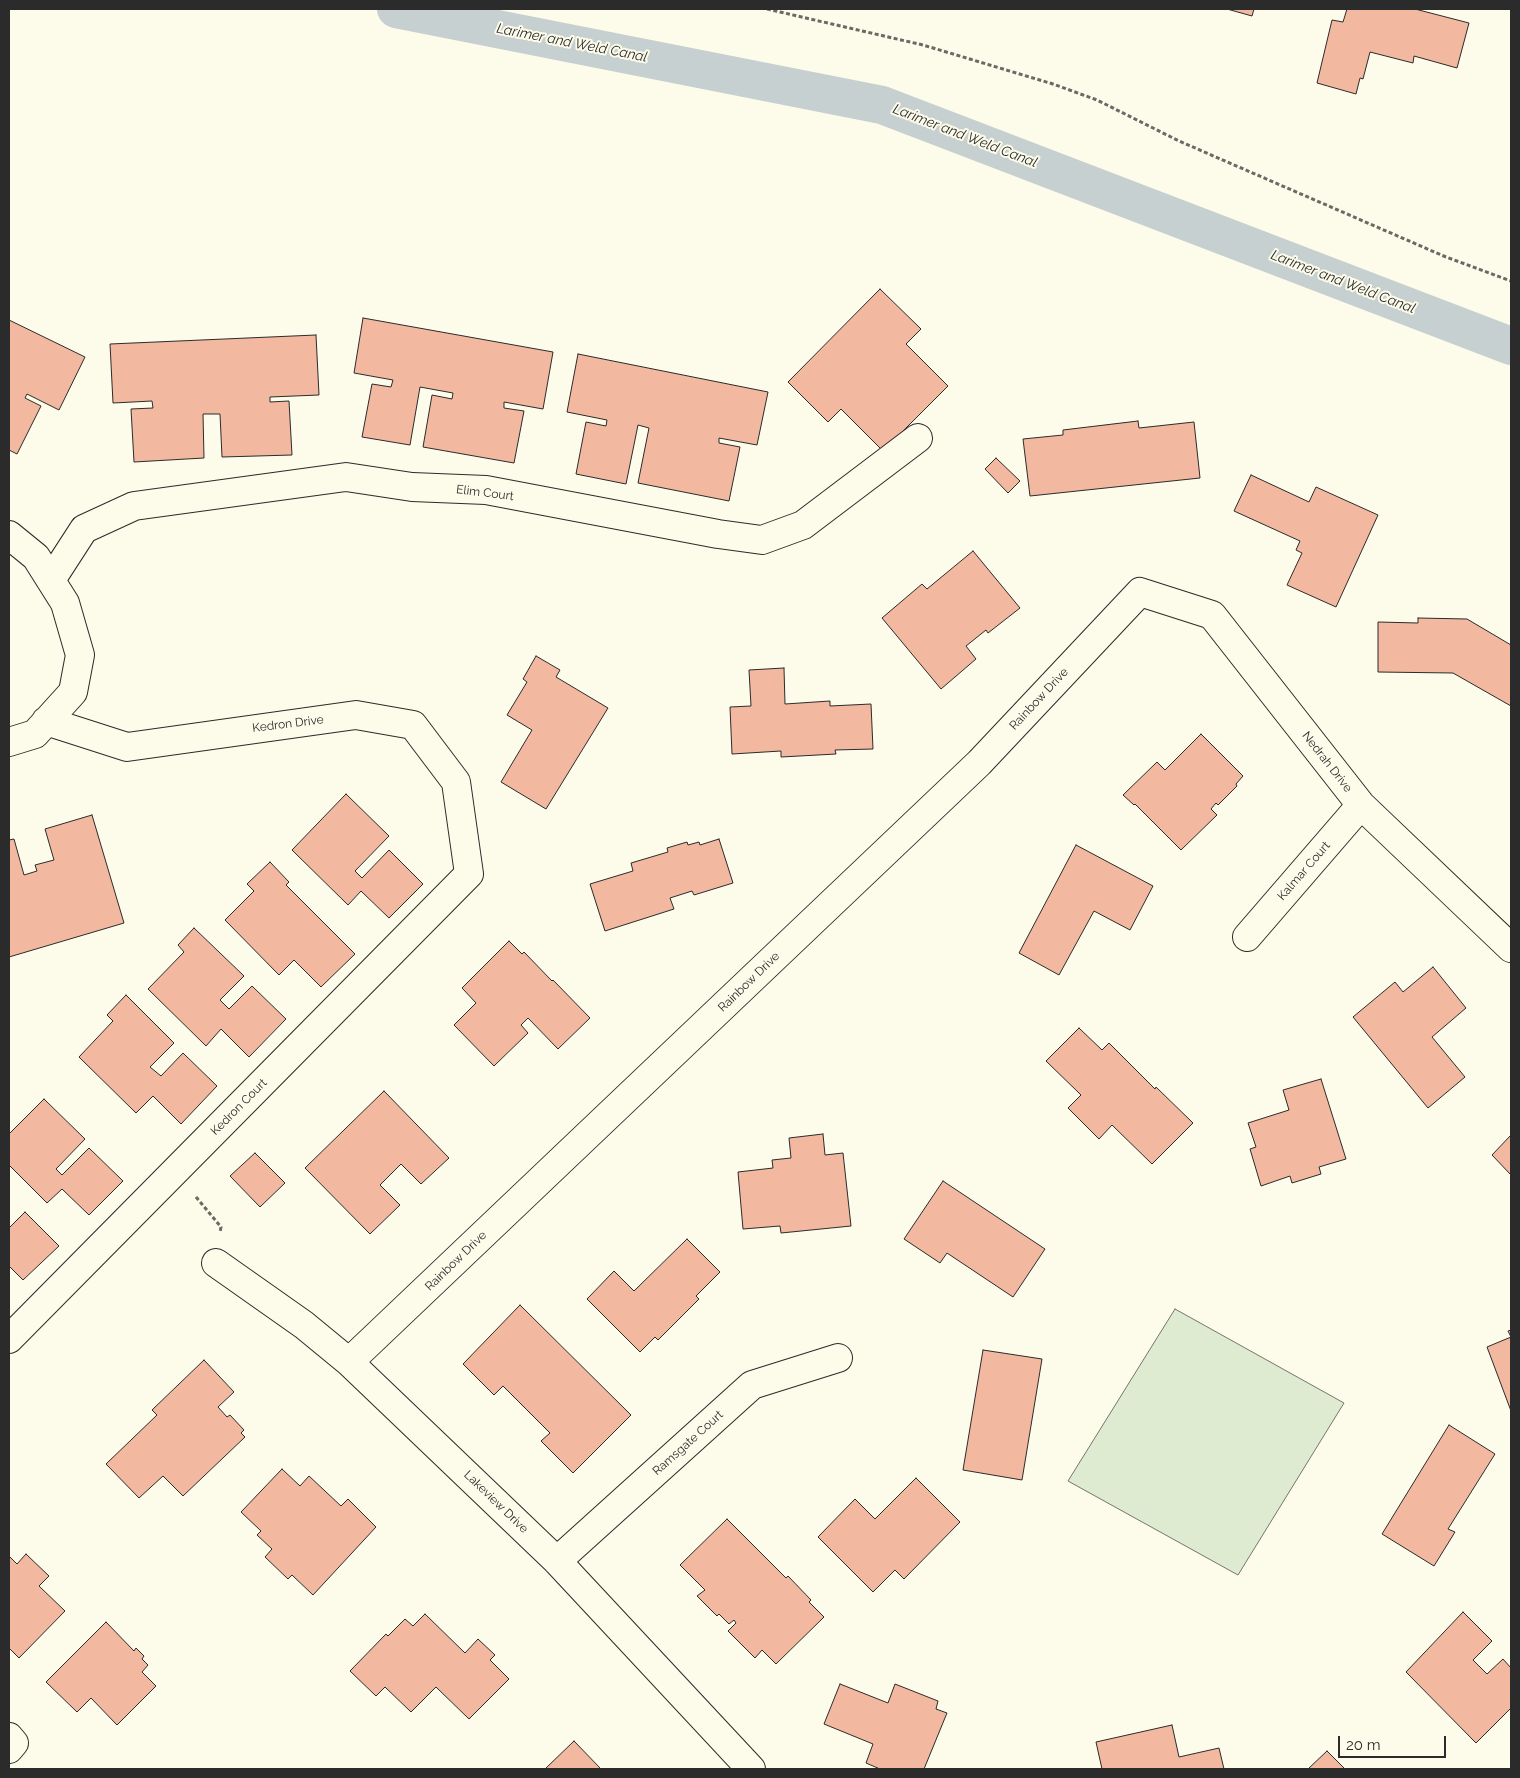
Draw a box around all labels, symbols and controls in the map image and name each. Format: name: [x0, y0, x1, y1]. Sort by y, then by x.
water label: Larimer and Weld Canal: [495, 20, 649, 66]
water label: Larimer and Weld Canal: [890, 101, 1040, 171]
water label: Larimer and Weld Canal: [1268, 247, 1418, 317]
street label: Elim Court: [455, 482, 515, 504]
street label: Rainbow Drive: [1007, 665, 1071, 733]
street label: Kedron Drive: [252, 712, 324, 736]
street label: Nedrah Drive: [1299, 729, 1355, 795]
street label: Kalmar Court: [1275, 839, 1333, 903]
street label: Rainbow Drive: [715, 949, 783, 1015]
street label: Kedron Court: [208, 1076, 270, 1138]
street label: Rainbow Drive: [422, 1228, 490, 1294]
street label: Ramsgate Court: [650, 1408, 726, 1478]
street label: Lakeview Drive: [461, 1468, 531, 1536]
scale bar: [1340, 1726, 1448, 1758]
text: 20 m: [1346, 1736, 1381, 1754]

